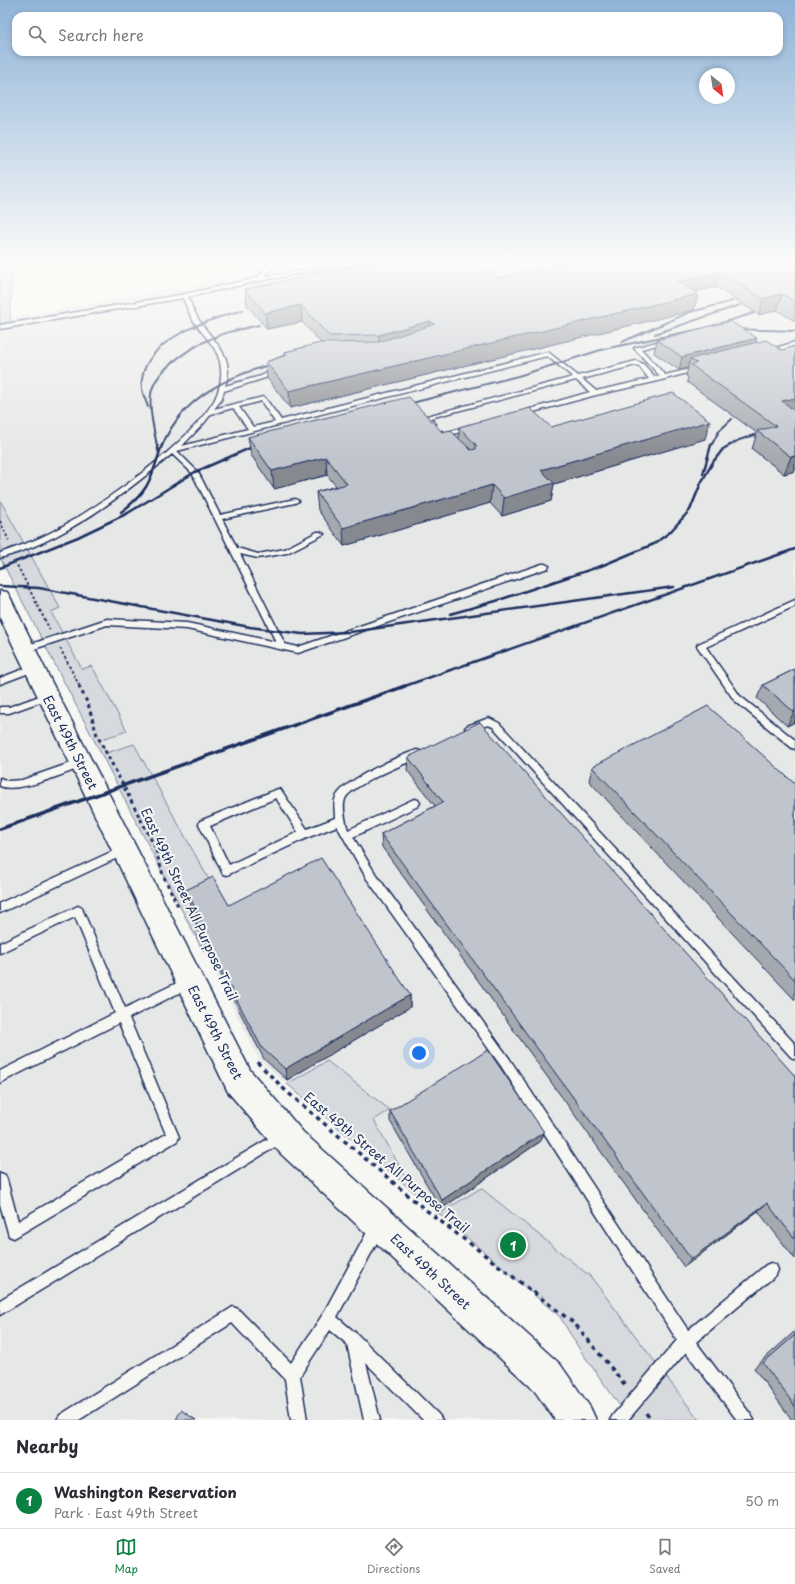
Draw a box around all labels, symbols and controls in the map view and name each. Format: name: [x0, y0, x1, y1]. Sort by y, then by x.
search box: [12, 12, 783, 56]
icon: search: [26, 23, 48, 45]
text: Search here: [58, 23, 144, 46]
north arrow: [699, 68, 735, 104]
street label: East 49th Street: [39, 692, 103, 792]
street label: East 49th Street All Purpose Trail: [137, 804, 243, 1004]
street label: East 49th Street: [184, 982, 248, 1082]
your location: [409, 1043, 429, 1063]
street label: East 49th Street All Purpose Trail: [300, 1087, 474, 1237]
street label: East 49th Street: [387, 1229, 475, 1313]
pin: 1: [500, 1230, 526, 1260]
text: Nearby: [16, 1433, 78, 1459]
text: Washington Reservation: [54, 1480, 237, 1503]
text: 1: [26, 1491, 32, 1510]
text: 50 m: [745, 1491, 779, 1510]
text: Park · East 49th Street: [54, 1503, 198, 1522]
tab: Map: [114, 1536, 138, 1577]
tab: Directions: [367, 1536, 420, 1577]
tab: Saved: [649, 1536, 681, 1577]

